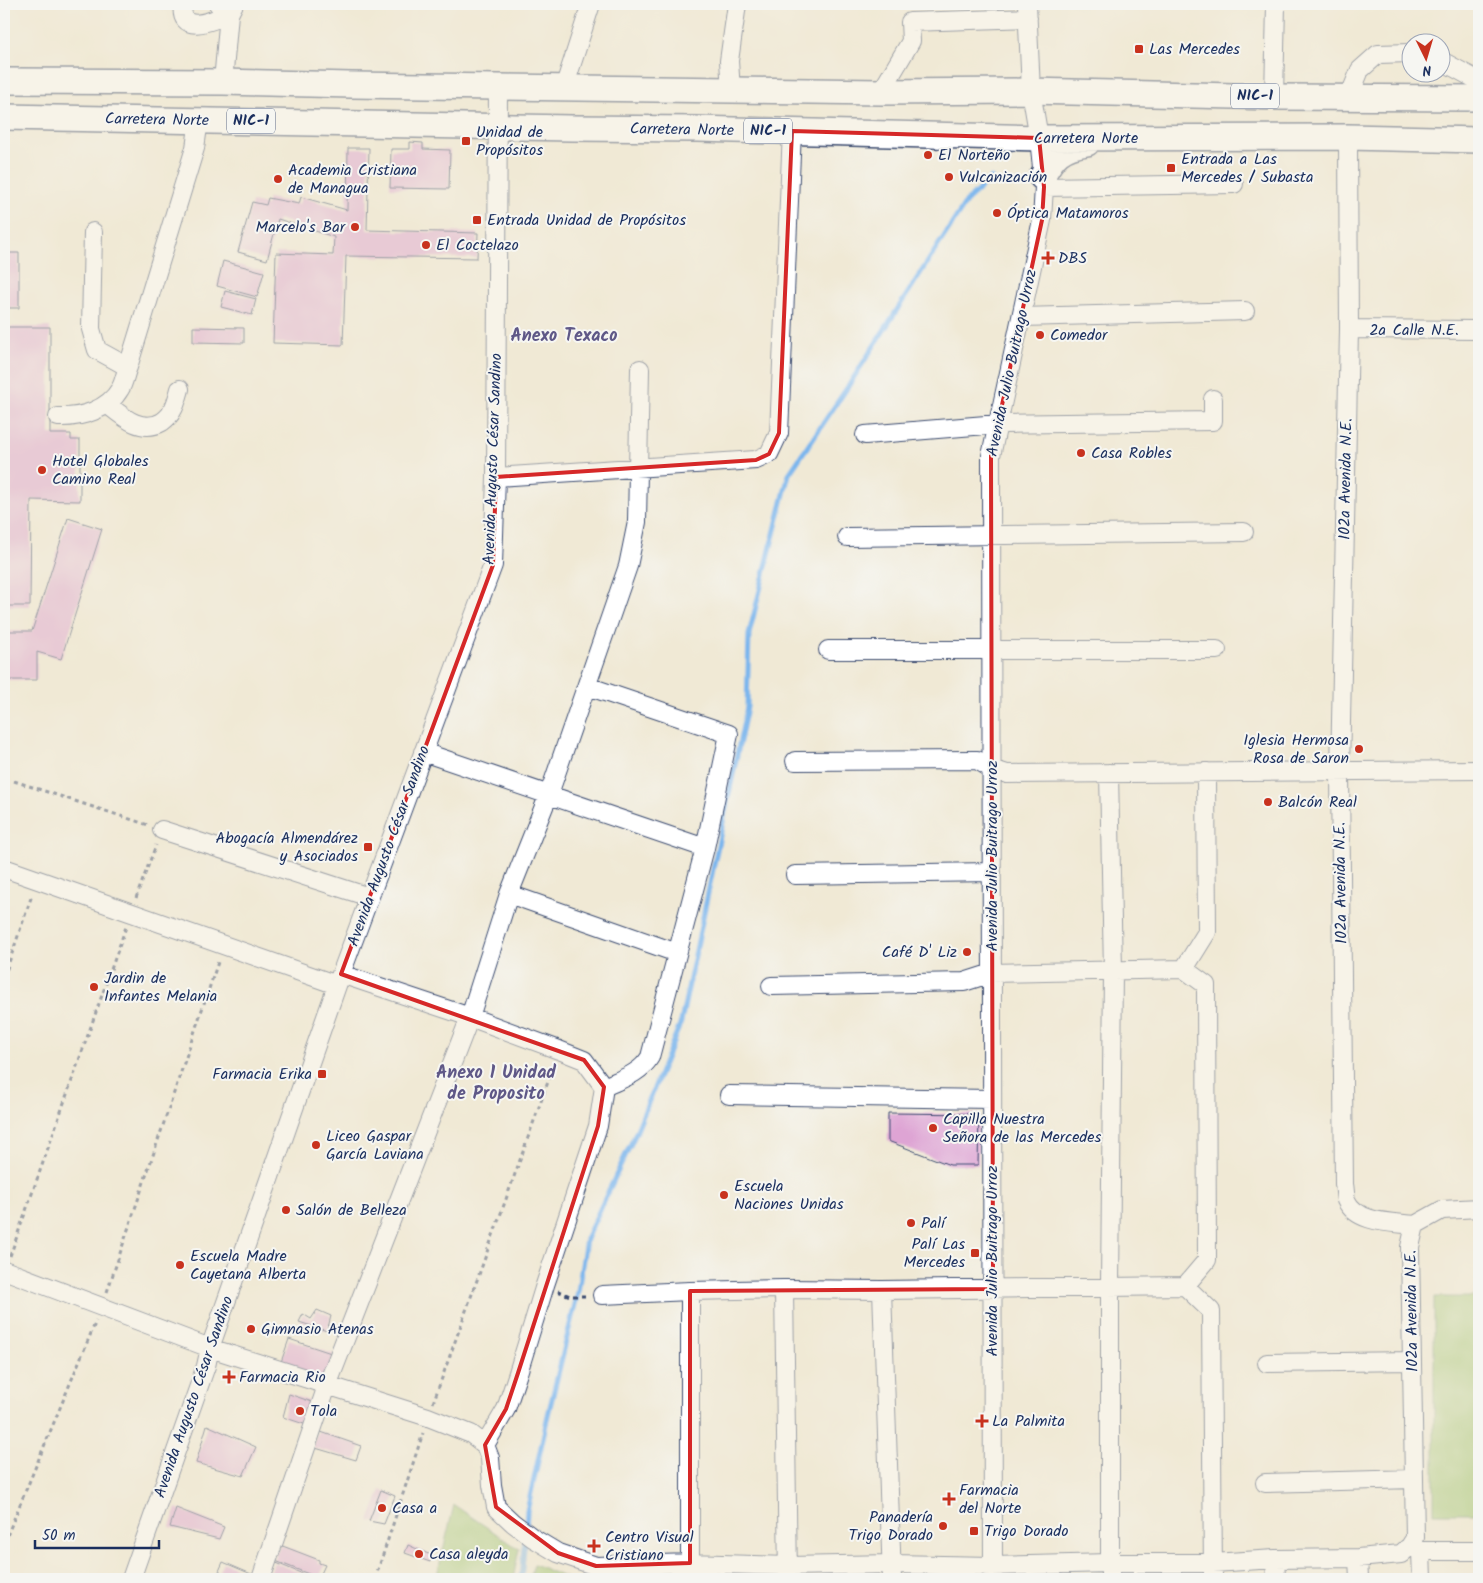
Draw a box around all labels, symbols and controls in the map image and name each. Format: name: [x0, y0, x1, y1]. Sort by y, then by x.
north arrow: [1400, 32, 1450, 82]
place label: Las Mercedes: [1149, 37, 1240, 62]
marker: Las Mercedes: [1133, 43, 1145, 55]
text: N: [1422, 59, 1432, 81]
road number: NIC-1: [1231, 84, 1279, 108]
street label: Carretera Norte: [105, 107, 209, 133]
road number: NIC-1: [227, 108, 275, 134]
street label: Carretera Norte: [630, 117, 734, 143]
road number: NIC-1: [744, 118, 792, 144]
place label: Unidad de Propósitos: [476, 120, 543, 163]
street label: Carretera Norte: [1034, 126, 1138, 151]
marker: Unidad de Propósitos: [460, 135, 472, 147]
place label: El Norteño: [938, 143, 1010, 168]
place label: Entrada a Las Mercedes / Subasta: [1181, 147, 1314, 190]
marker: El Norteño: [922, 149, 934, 161]
place label: Academia Cristiana de Managua: [288, 158, 417, 201]
marker: Entrada a Las Mercedes / Subasta: [1165, 162, 1177, 174]
place label: Vulcanización: [959, 165, 1047, 190]
marker: Vulcanización: [943, 171, 955, 183]
marker: Academia Cristiana de Managua: [272, 173, 284, 185]
place label: Óptica Matamoros: [1007, 201, 1129, 226]
marker: Óptica Matamoros: [991, 207, 1003, 219]
place label: Entrada Unidad de Propósitos: [487, 208, 686, 233]
marker: Entrada Unidad de Propósitos: [471, 214, 483, 226]
place label: Marcelo's Bar: [256, 215, 347, 240]
marker: Marcelo's Bar: [349, 221, 361, 233]
place label: El Coctelazo: [436, 233, 519, 258]
marker: El Coctelazo: [420, 239, 432, 251]
place label: DBS: [1058, 246, 1088, 271]
marker: DBS: [1042, 252, 1054, 264]
street label: Avenida Julio Buitrago Urroz: [980, 267, 1044, 459]
street label: 2a Calle N.E.: [1369, 318, 1459, 343]
district label: Anexo Texaco: [510, 322, 618, 351]
place label: Comedor: [1050, 323, 1109, 348]
marker: Comedor: [1034, 329, 1046, 341]
street label: Avenida Augusto César Sandino: [477, 353, 509, 565]
street label: 102a Avenida N.E.: [1332, 418, 1360, 540]
place label: Casa Robles: [1091, 441, 1172, 466]
marker: Casa Robles: [1075, 447, 1087, 459]
place label: Hotel Globales Camino Real: [52, 449, 149, 492]
marker: Hotel Globales Camino Real: [36, 464, 48, 476]
place label: Iglesia Hermosa Rosa de Saron: [1243, 728, 1349, 771]
street label: Avenida Augusto César Sandino: [341, 742, 437, 950]
marker: Iglesia Hermosa Rosa de Saron: [1353, 743, 1365, 755]
street label: Avenida Julio Buitrago Urroz: [980, 761, 1005, 951]
place label: Balcón Real: [1278, 790, 1357, 815]
marker: Balcón Real: [1262, 796, 1274, 808]
street label: 102a Avenida N.E.: [1327, 822, 1355, 944]
place label: Abogacía Almendárez y Asociados: [215, 826, 358, 869]
marker: Abogacía Almendárez y Asociados: [362, 841, 374, 853]
place label: Café D' Liz: [882, 940, 957, 965]
marker: Café D' Liz: [961, 946, 973, 958]
place label: Jardin de Infantes Melania: [104, 966, 217, 1009]
marker: Jardin de Infantes Melania: [88, 981, 100, 993]
district label: Anexo 1 Unidad de Proposito: [436, 1059, 556, 1109]
place label: Farmacia Erika: [212, 1062, 312, 1087]
marker: Farmacia Erika: [316, 1068, 328, 1080]
place label: Capilla Nuestra Señora de las Mercedes: [943, 1107, 1102, 1150]
marker: Capilla Nuestra Señora de las Mercedes: [927, 1122, 939, 1134]
place label: Liceo Gaspar García Laviana: [326, 1124, 424, 1167]
marker: Liceo Gaspar García Laviana: [310, 1139, 322, 1151]
street label: Avenida Julio Buitrago Urroz: [980, 1166, 1005, 1356]
place label: Escuela Naciones Unidas: [734, 1174, 844, 1217]
marker: Escuela Naciones Unidas: [718, 1189, 730, 1201]
place label: Salón de Belleza: [296, 1198, 407, 1223]
marker: Salón de Belleza: [280, 1204, 292, 1216]
place label: Palí: [921, 1211, 947, 1236]
marker: Palí: [905, 1217, 917, 1229]
place label: Palí Las Mercedes: [904, 1232, 965, 1275]
place label: Escuela Madre Cayetana Alberta: [190, 1244, 306, 1287]
marker: Palí Las Mercedes: [969, 1247, 981, 1259]
street label: 102a Avenida N.E.: [1398, 1250, 1426, 1372]
marker: Escuela Madre Cayetana Alberta: [174, 1259, 186, 1271]
street label: Avenida Augusto César Sandino: [148, 1293, 240, 1501]
place label: Gimnasio Atenas: [261, 1317, 374, 1342]
marker: Gimnasio Atenas: [245, 1323, 257, 1335]
place label: Farmacia Rio: [239, 1365, 326, 1390]
marker: Farmacia Rio: [223, 1371, 235, 1383]
place label: Tola: [310, 1399, 337, 1424]
marker: Tola: [294, 1405, 306, 1417]
place label: La Palmita: [992, 1409, 1065, 1434]
marker: La Palmita: [976, 1415, 988, 1427]
place label: Farmacia del Norte: [959, 1478, 1021, 1521]
marker: Farmacia del Norte: [943, 1493, 955, 1505]
place label: Casa a: [392, 1496, 437, 1521]
marker: Casa a: [376, 1502, 388, 1514]
place label: Panadería Trigo Dorado: [848, 1505, 933, 1548]
scale bar: [35, 1518, 159, 1550]
place label: Trigo Dorado: [984, 1519, 1069, 1544]
marker: Panadería Trigo Dorado: [937, 1520, 949, 1532]
text: 50 m: [42, 1524, 76, 1548]
place label: Centro Visual Cristiano: [605, 1525, 694, 1568]
marker: Trigo Dorado: [968, 1525, 980, 1537]
marker: Centro Visual Cristiano: [587, 1539, 601, 1553]
place label: Casa aleyda: [429, 1542, 508, 1567]
marker: Casa aleyda: [413, 1548, 425, 1560]

